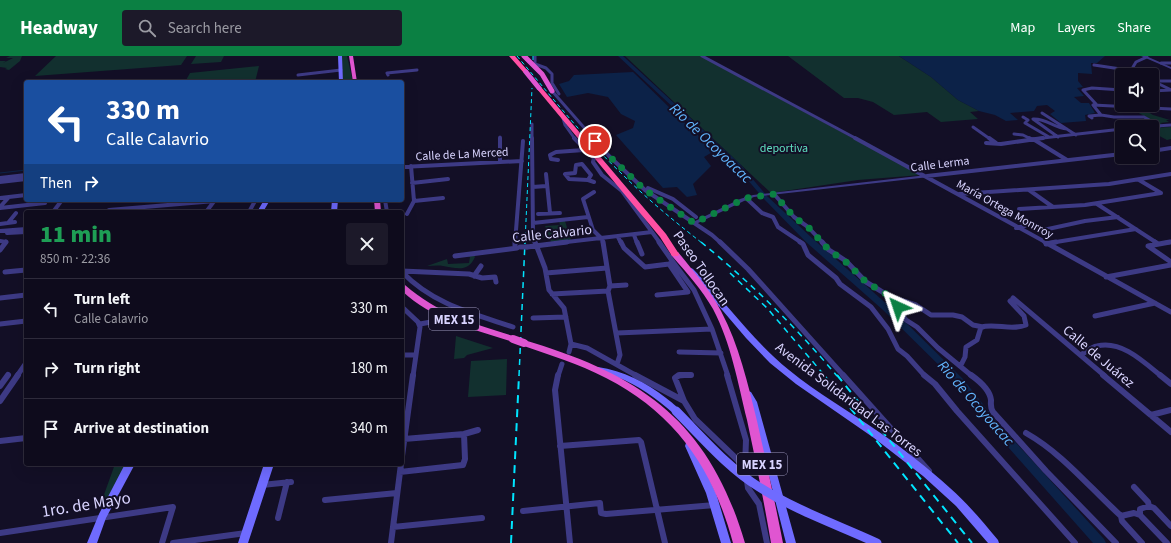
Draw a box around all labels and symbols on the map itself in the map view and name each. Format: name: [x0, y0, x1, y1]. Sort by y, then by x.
water label: Rio de Ocoyoacac: [665, 98, 757, 189]
pin: [578, 124, 612, 158]
park label: deportiva: [760, 140, 808, 157]
street label: Calle de La Merced: [415, 144, 509, 165]
street label: Calle Lerma: [910, 152, 970, 177]
street label: María Ortega Monrroy: [953, 176, 1057, 243]
street label: Calle Calvario: [511, 220, 593, 248]
street label: Paseo Tollocan: [668, 227, 734, 310]
position arrow: [877, 286, 919, 328]
road number: MEX 15: [429, 308, 479, 330]
street label: Calle de Juárez: [1058, 321, 1139, 393]
street label: Avenida Solidaridad Las Torres: [771, 338, 926, 462]
water label: Rio de Ocoyoacac: [932, 356, 1019, 451]
road number: MEX 15: [737, 453, 787, 475]
street label: 1ro. de Mayo: [40, 486, 133, 524]

